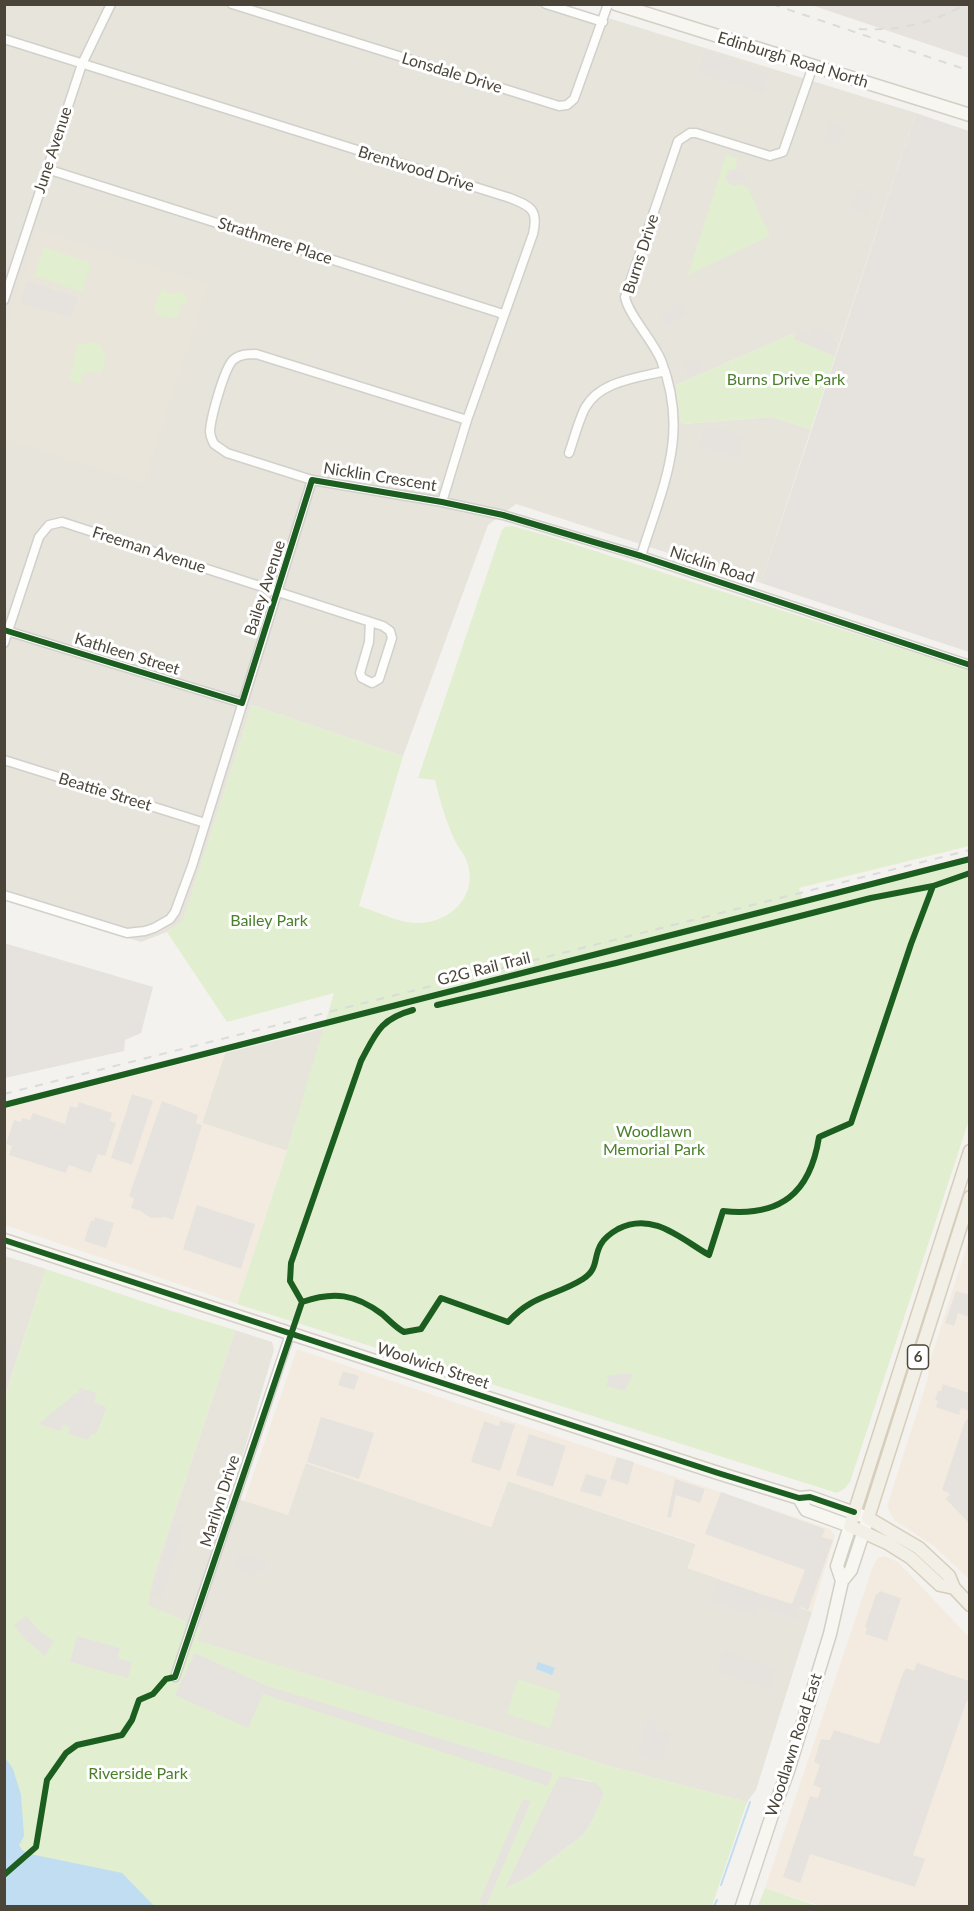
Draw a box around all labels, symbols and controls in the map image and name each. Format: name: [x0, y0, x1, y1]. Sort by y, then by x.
street label: Edinburgh Road North: [715, 28, 871, 92]
street label: Lonsdale Drive: [399, 49, 505, 97]
street label: June Avenue: [30, 104, 76, 196]
street label: Brentwood Drive: [356, 142, 476, 196]
street label: Burns Drive: [619, 212, 663, 296]
street label: Strathmere Place: [215, 213, 335, 269]
park label: Burns Drive Park: [727, 370, 845, 390]
street label: Nicklin Crescent: [322, 459, 438, 495]
street label: Freeman Avenue: [90, 523, 208, 577]
street label: Bailey Avenue: [241, 538, 289, 638]
street label: Nicklin Road: [667, 542, 757, 588]
street label: Kathleen Street: [72, 629, 182, 679]
street label: Beattie Street: [56, 769, 154, 815]
park label: Bailey Park: [230, 911, 308, 931]
street label: G2G Rail Trail: [435, 948, 533, 990]
park label: Woodlawn Memorial Park: [603, 1122, 705, 1160]
street label: Woolwich Street: [374, 1339, 492, 1393]
road number: 6: [908, 1345, 928, 1369]
street label: Marilyn Drive: [196, 1453, 244, 1549]
street label: Woodlawn Road East: [762, 1671, 826, 1819]
park label: Riverside Park: [88, 1764, 188, 1784]

